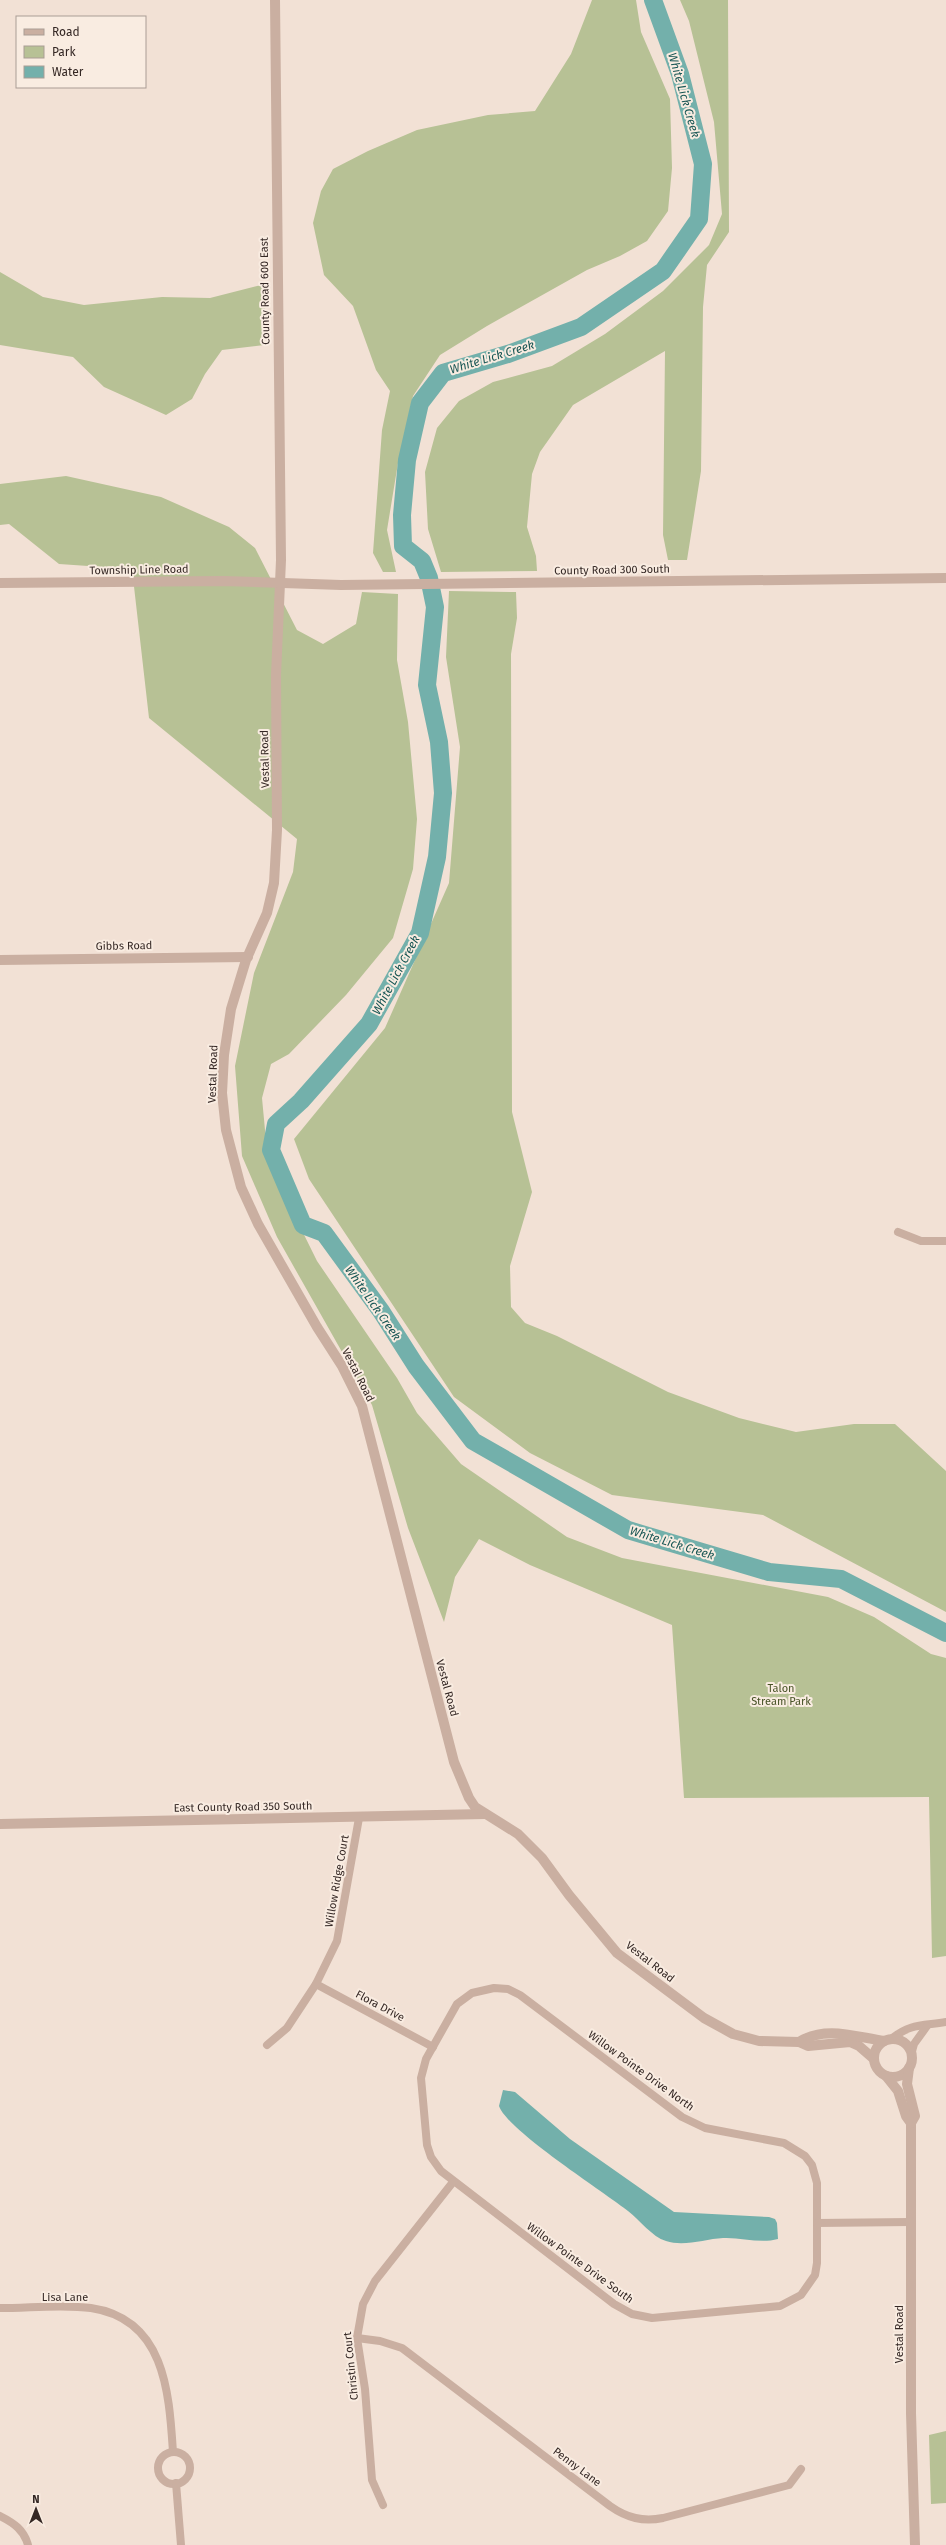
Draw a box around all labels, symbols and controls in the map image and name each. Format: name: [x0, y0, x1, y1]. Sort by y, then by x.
legend: [16, 16, 146, 88]
text: Road: [52, 25, 80, 39]
text: Park: [52, 45, 76, 59]
water label: White Lick Creek: [665, 51, 703, 139]
text: Water: [52, 65, 84, 79]
street label: County Road 600 East: [258, 237, 272, 345]
water label: White Lick Creek: [448, 337, 536, 377]
street label: County Road 300 South: [554, 562, 670, 578]
street label: Township Line Road: [89, 563, 189, 577]
street label: Vestal Road: [258, 730, 272, 788]
water label: White Lick Creek: [369, 933, 423, 1017]
street label: Gibbs Road: [96, 939, 152, 953]
street label: Vestal Road: [205, 1045, 221, 1103]
water label: White Lick Creek: [342, 1263, 404, 1343]
street label: Vestal Road: [339, 1346, 377, 1404]
water label: White Lick Creek: [628, 1523, 716, 1563]
street label: Vestal Road: [433, 1658, 461, 1718]
park label: Talon Stream Park: [751, 1682, 811, 1708]
street label: East County Road 350 South: [174, 1799, 312, 1815]
street label: Willow Ridge Court: [322, 1834, 352, 1928]
street label: Vestal Road: [623, 1939, 677, 1985]
street label: Flora Drive: [353, 1988, 407, 2024]
street label: Willow Pointe Drive North: [585, 2028, 697, 2114]
street label: Willow Pointe Drive South: [524, 2220, 636, 2306]
street label: Lisa Lane: [42, 2291, 88, 2304]
street label: Vestal Road: [893, 2305, 906, 2363]
street label: Christin Court: [341, 2331, 361, 2401]
street label: Penny Lane: [550, 2445, 604, 2489]
north arrow: [16, 2489, 56, 2529]
text: N: [32, 2493, 40, 2506]

